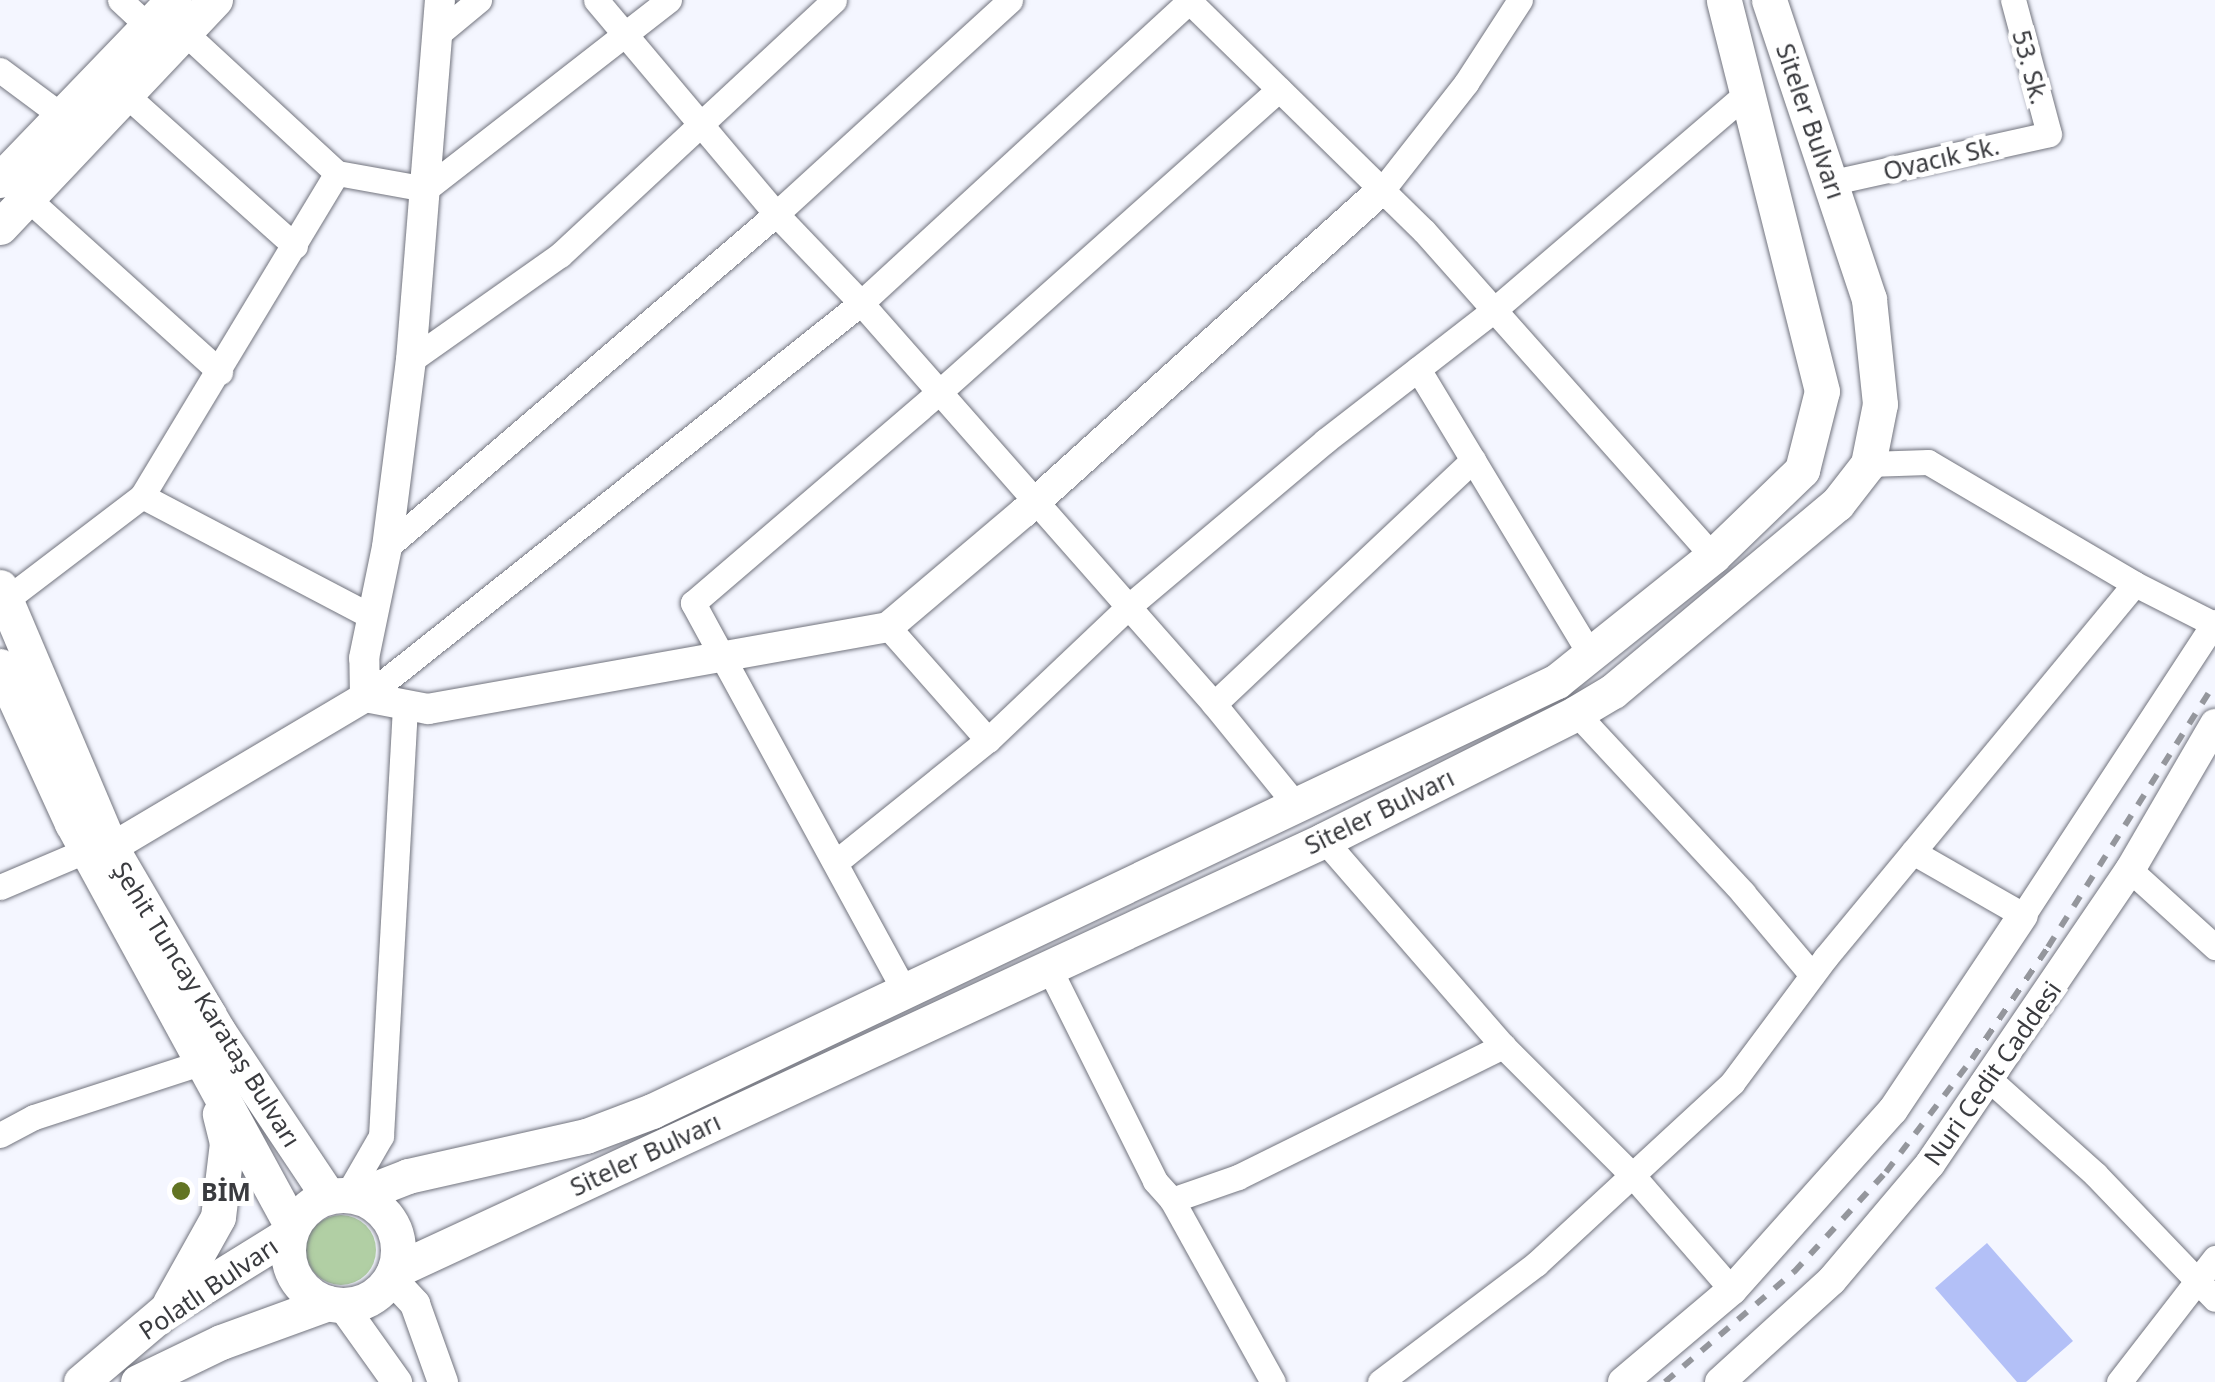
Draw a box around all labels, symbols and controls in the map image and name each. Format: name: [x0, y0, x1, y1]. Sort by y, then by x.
street label: 53. Sk.: [2007, 27, 2055, 107]
street label: Siteler Bulvarı: [1770, 39, 1852, 203]
street label: Ovacık Sk.: [1880, 130, 2002, 186]
street label: Siteler Bulvarı: [1299, 762, 1459, 860]
street label: Şehit Tuncay Karataş Bulvarı: [107, 856, 307, 1152]
street label: Nuri Cedit Caddesi: [1917, 975, 2067, 1171]
street label: Siteler Bulvarı: [565, 1106, 725, 1202]
place label: BİM: [201, 1176, 251, 1206]
marker: BİM: [170, 1180, 192, 1202]
street label: Polatlı Bulvarı: [133, 1231, 283, 1345]

